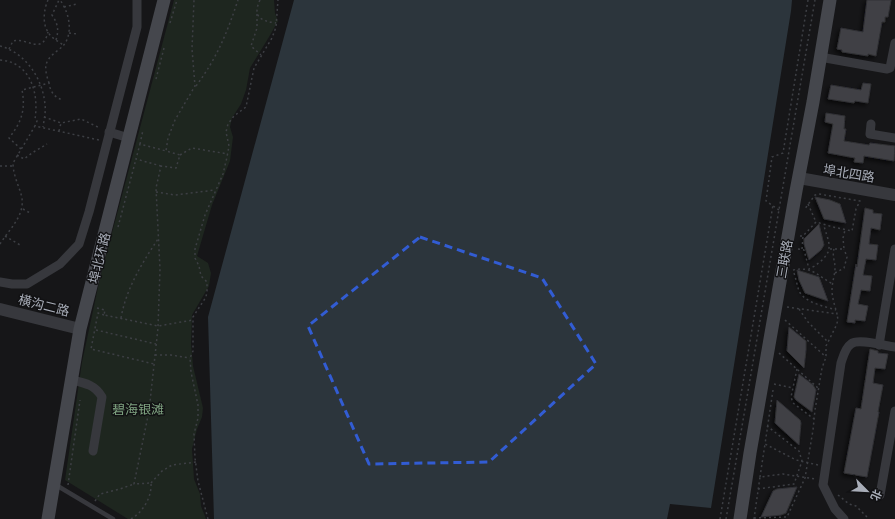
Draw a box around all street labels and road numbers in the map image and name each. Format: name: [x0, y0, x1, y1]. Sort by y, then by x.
street label: 埠北四路: [822, 162, 876, 184]
street label: 埠北环路: [86, 231, 112, 285]
street label: 三联路: [774, 239, 794, 279]
street label: 横沟二路: [17, 292, 71, 318]

